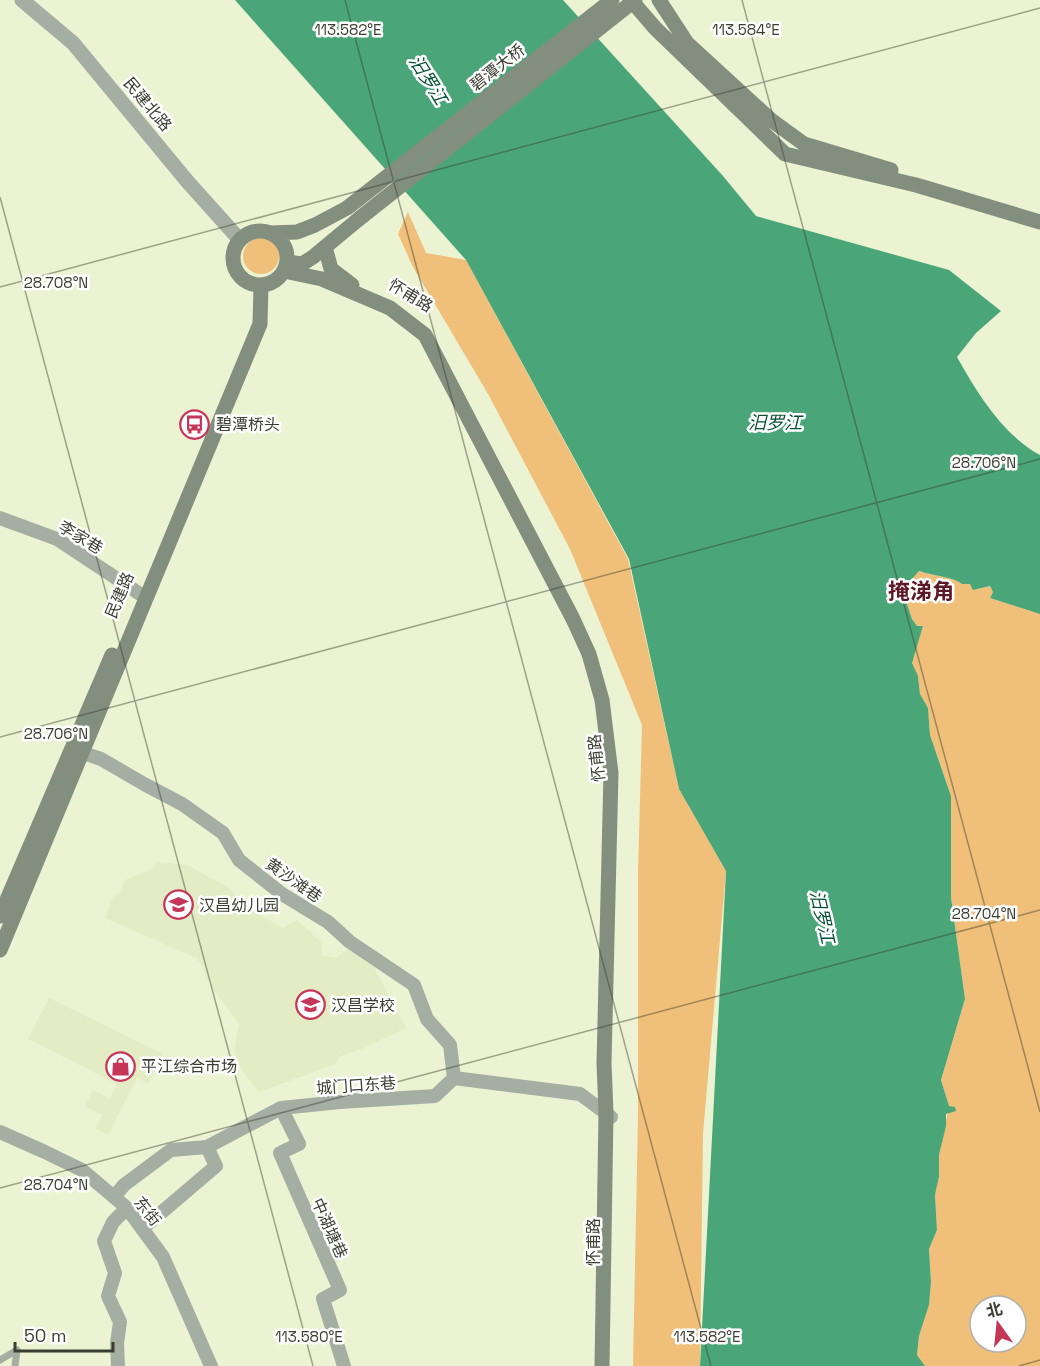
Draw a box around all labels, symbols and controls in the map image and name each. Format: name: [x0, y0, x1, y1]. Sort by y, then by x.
text: 113.582°E: [315, 20, 381, 39]
text: 113.584°E: [712, 20, 780, 39]
street label: 碧潭大桥: [466, 39, 529, 95]
water label: 汨罗江: [404, 51, 454, 110]
street label: 民建北路: [119, 73, 176, 136]
text: 28.708°N: [24, 273, 88, 292]
street label: 怀甫路: [385, 274, 437, 317]
bus stop icon: 碧潭桥头: [179, 408, 211, 440]
water label: 汨罗江: [748, 411, 804, 434]
place label: 碧潭桥头: [216, 414, 280, 435]
text: 28.706°N: [952, 453, 1016, 472]
street label: 李家巷: [55, 516, 107, 559]
street label: 民建路: [100, 569, 139, 621]
district label: 掩涕角: [888, 577, 954, 605]
text: 28.706°N: [24, 724, 88, 743]
street label: 怀甫路: [584, 733, 609, 783]
street label: 黄沙滩巷: [261, 853, 326, 907]
water label: 汨罗江: [805, 888, 840, 948]
school or university icon: 汉昌幼儿园: [162, 889, 194, 921]
place label: 汉昌幼儿园: [199, 895, 279, 916]
text: 28.704°N: [952, 904, 1016, 923]
school or university icon: 汉昌学校: [294, 989, 326, 1021]
place label: 汉昌学校: [331, 995, 395, 1016]
shop icon: 平江综合市场: [104, 1050, 136, 1082]
place label: 平江综合市场: [141, 1056, 237, 1077]
street label: 城门口东巷: [315, 1072, 397, 1099]
text: 28.704°N: [24, 1175, 88, 1194]
street label: 东街: [129, 1192, 166, 1230]
street label: 中湖塘巷: [307, 1195, 352, 1262]
street label: 怀甫路: [583, 1218, 604, 1266]
north arrow: [968, 1294, 1028, 1354]
text: 北: [984, 1298, 1005, 1322]
scale bar: [15, 1315, 112, 1353]
text: 50 m: [24, 1324, 66, 1347]
text: 113.580°E: [275, 1327, 343, 1346]
text: 113.582°E: [674, 1327, 740, 1346]

